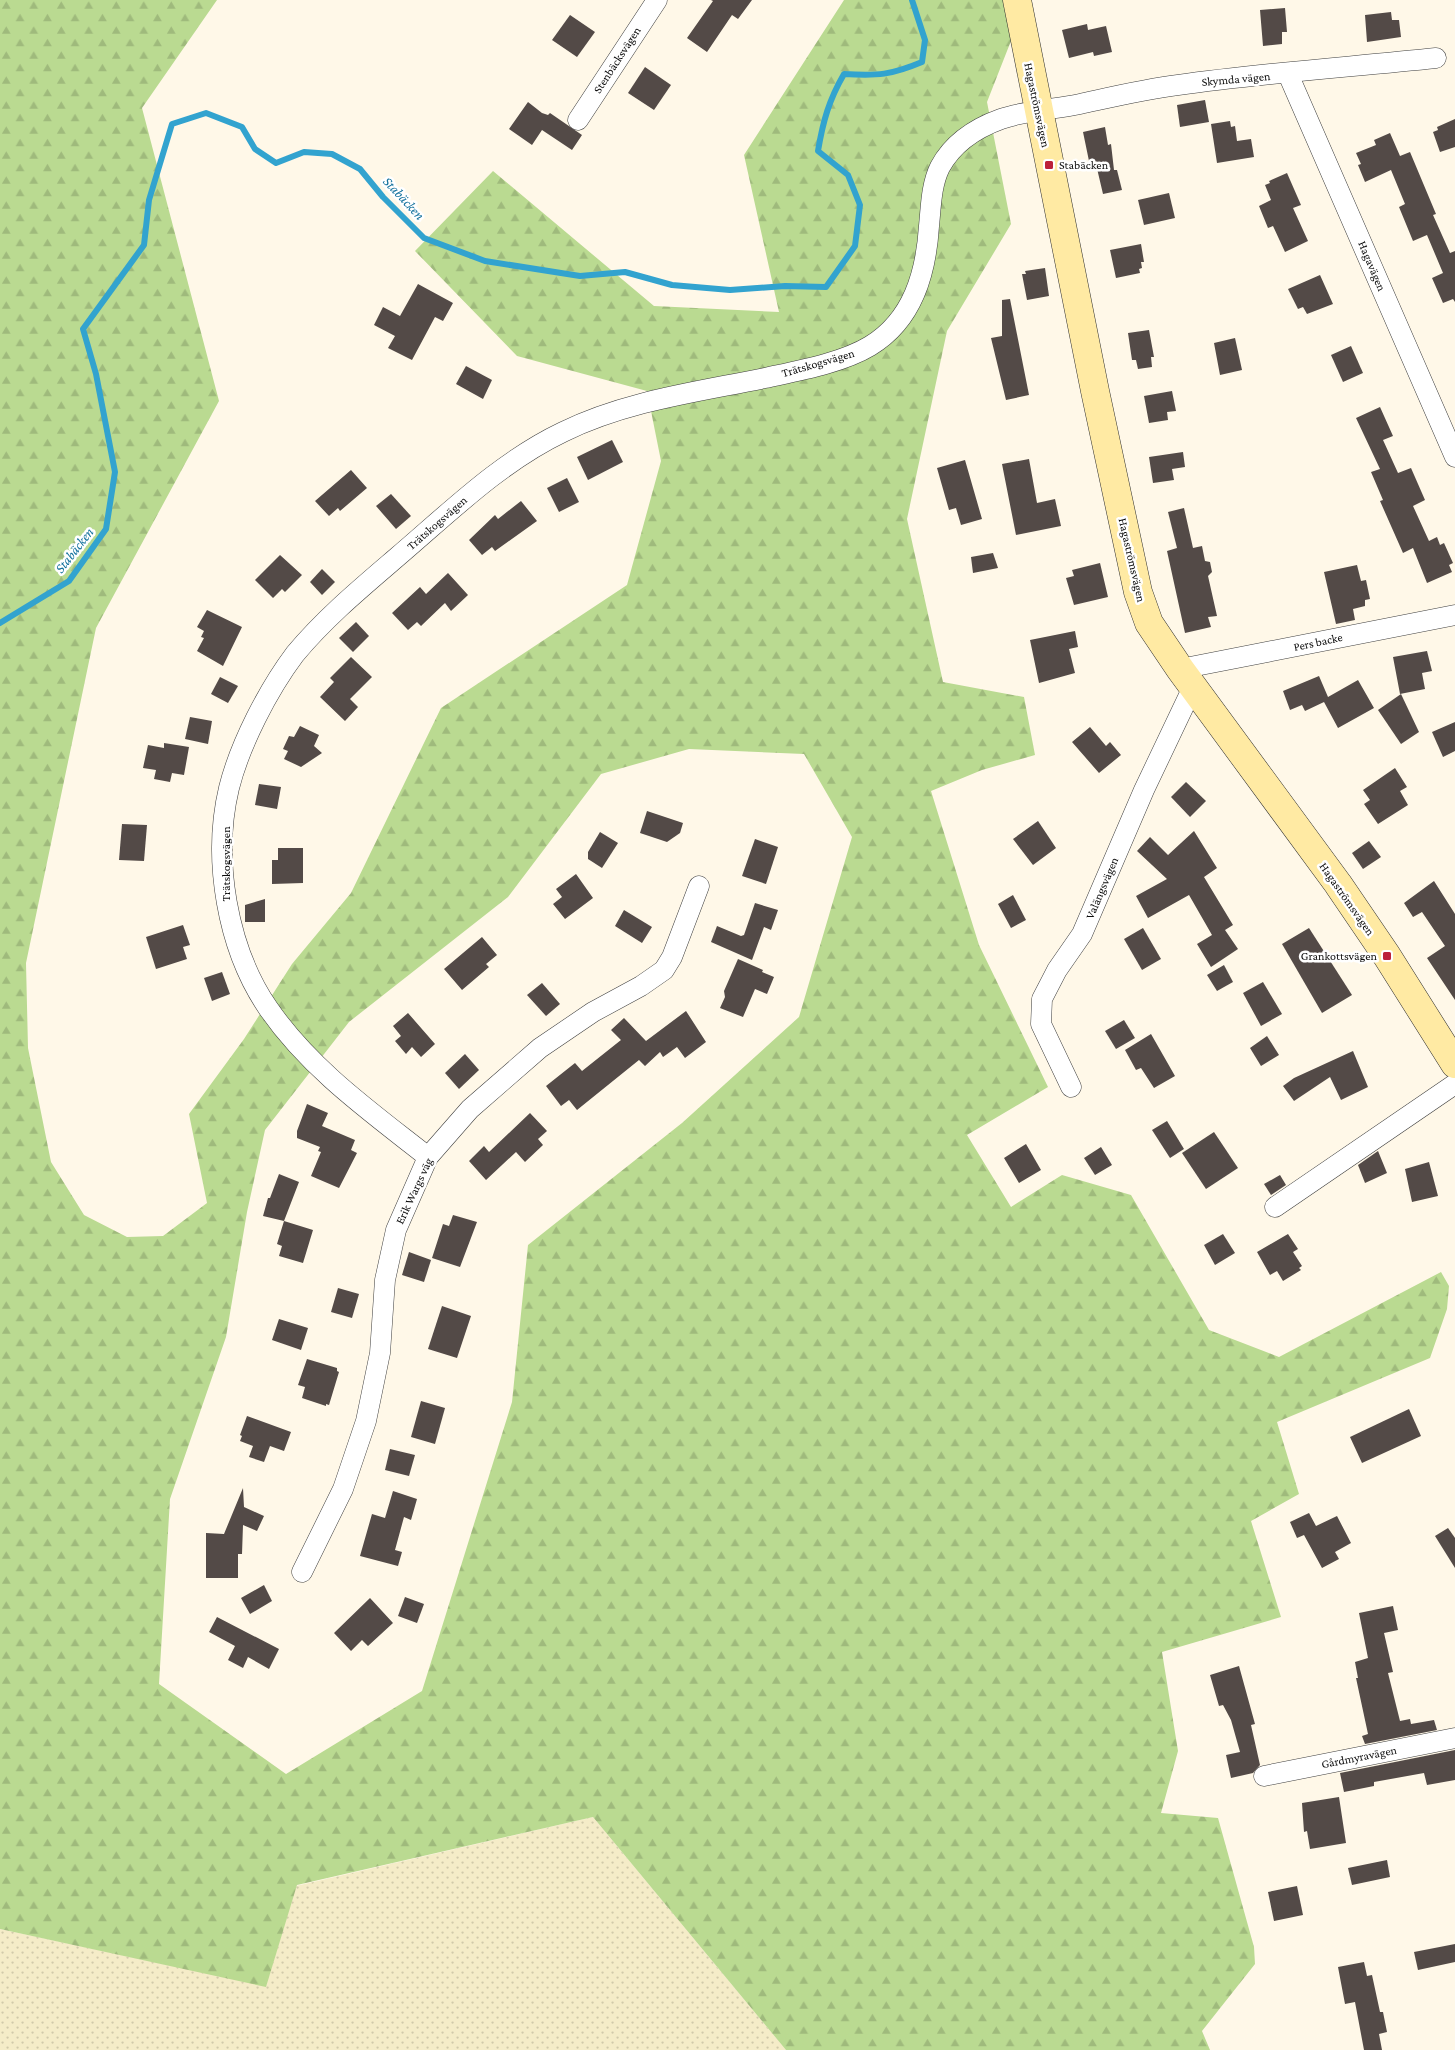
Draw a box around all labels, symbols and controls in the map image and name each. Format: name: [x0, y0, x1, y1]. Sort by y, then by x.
street label: Stenbäcksvägen: [590, 24, 644, 96]
street label: Hagaströmsvägen: [1021, 61, 1053, 149]
street label: Skymda vägen: [1201, 69, 1271, 89]
place label: Stabäcken: [1059, 158, 1109, 172]
marker: Stabäcken: [1043, 159, 1055, 171]
water label: Stabäcken: [380, 173, 428, 223]
street label: Hagavägen: [1355, 239, 1389, 294]
street label: Trätskogsvägen: [780, 346, 857, 380]
street label: Trätskogsvägen: [404, 493, 470, 553]
street label: Hagaströmsvägen: [1115, 516, 1149, 604]
water label: Stabäcken: [51, 524, 97, 576]
street label: Pers backe: [1292, 630, 1344, 654]
street label: Trätskogsvägen: [219, 826, 233, 902]
street label: Valängsvägen: [1083, 854, 1122, 921]
street label: Hagaströmsvägen: [1317, 860, 1378, 939]
place label: Grankottsvägen: [1301, 949, 1378, 963]
marker: Grankottsvägen: [1381, 950, 1393, 962]
street label: Erik Wargs väg: [393, 1155, 436, 1226]
street label: Gårdmyravägen: [1320, 1743, 1398, 1771]

